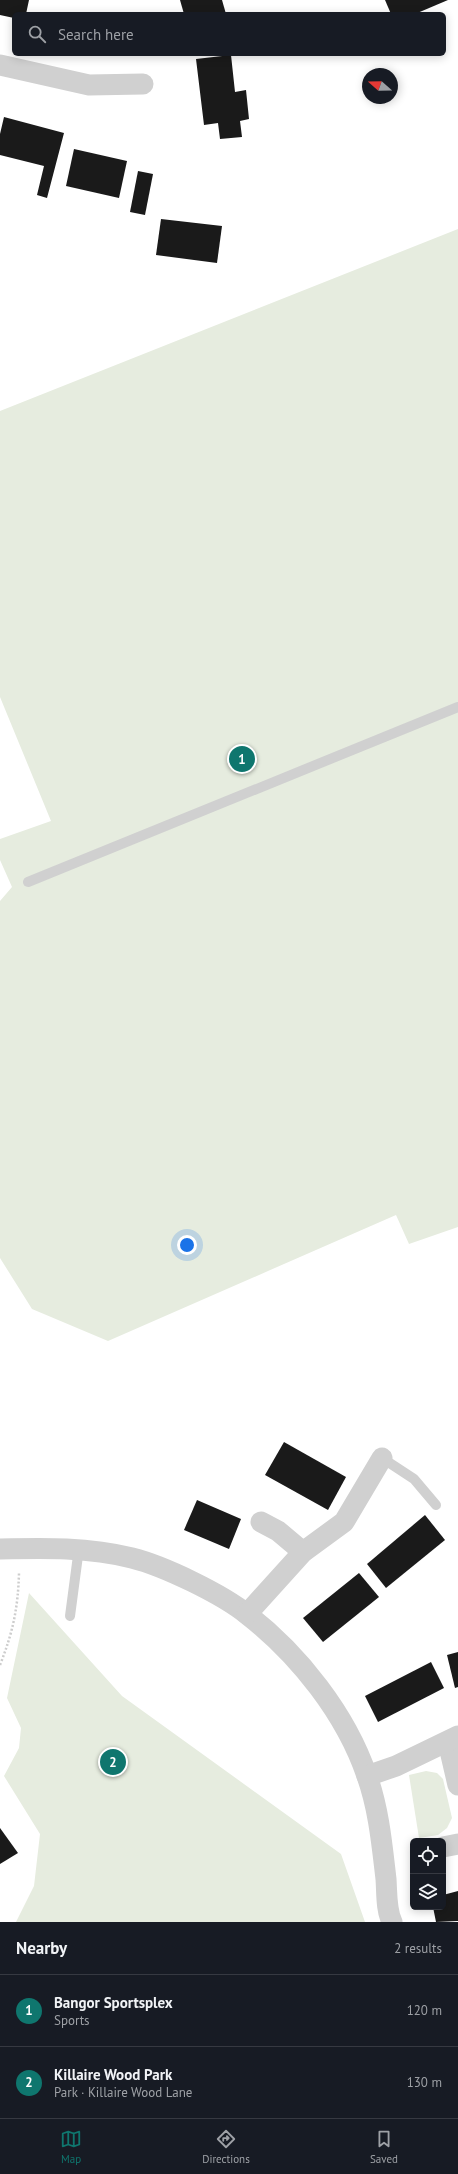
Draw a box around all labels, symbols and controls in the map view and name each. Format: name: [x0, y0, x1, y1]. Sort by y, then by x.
search box: [12, 12, 446, 56]
icon: search: [26, 23, 48, 45]
text: Search here: [58, 25, 134, 44]
north arrow: [362, 68, 398, 104]
pin: 1: [229, 744, 255, 774]
your location: [177, 1235, 197, 1255]
pin: 2: [100, 1747, 126, 1777]
map controls: [410, 1838, 446, 1910]
button: locate: [410, 1838, 446, 1874]
button: layers: [410, 1874, 446, 1910]
text: Nearby: [16, 1937, 67, 1959]
text: 2 results: [394, 1940, 442, 1957]
text: Bangor Sportsplex: [54, 1993, 173, 2012]
text: 1: [25, 2002, 33, 2019]
text: 120 m: [407, 2002, 442, 2019]
text: Sports: [54, 2012, 90, 2029]
text: Killaire Wood Park: [54, 2065, 172, 2084]
text: 2: [25, 2074, 33, 2091]
text: 130 m: [407, 2074, 442, 2091]
text: Park · Killaire Wood Lane: [54, 2084, 192, 2101]
tab: Map: [60, 2128, 82, 2166]
tab: Directions: [202, 2128, 250, 2166]
tab: Saved: [370, 2128, 398, 2166]

